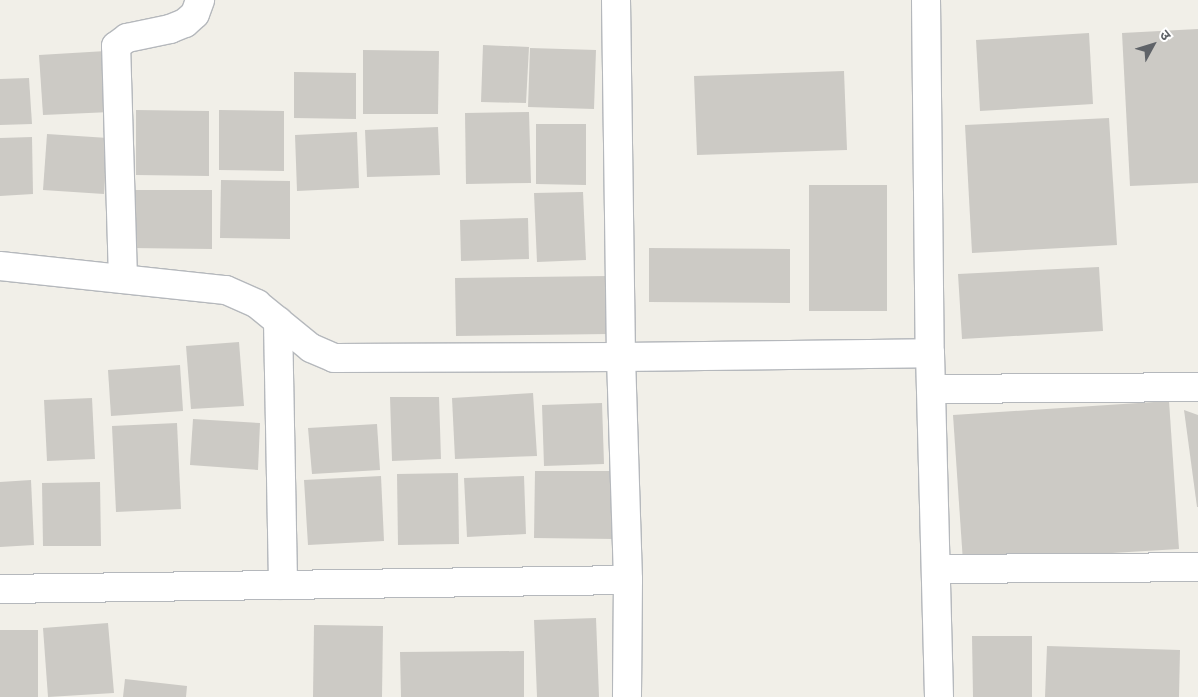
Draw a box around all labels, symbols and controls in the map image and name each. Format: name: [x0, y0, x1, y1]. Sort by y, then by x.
north arrow: [1128, 20, 1178, 70]
text: उ: [1156, 27, 1174, 44]

